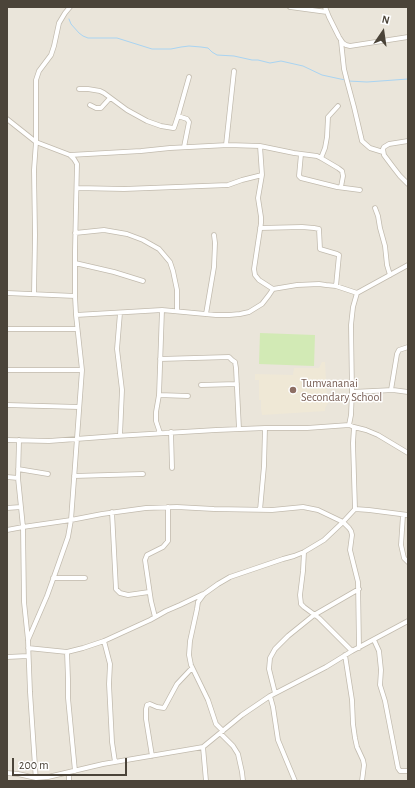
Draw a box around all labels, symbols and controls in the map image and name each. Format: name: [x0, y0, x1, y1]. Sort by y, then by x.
north arrow: [363, 12, 403, 52]
text: N: [381, 14, 391, 26]
place label: Tumvananai Secondary School: [301, 376, 382, 404]
marker: Tumvananai Secondary School: [288, 385, 298, 395]
scale bar: [14, 750, 129, 776]
text: 200 m: [19, 759, 49, 771]

